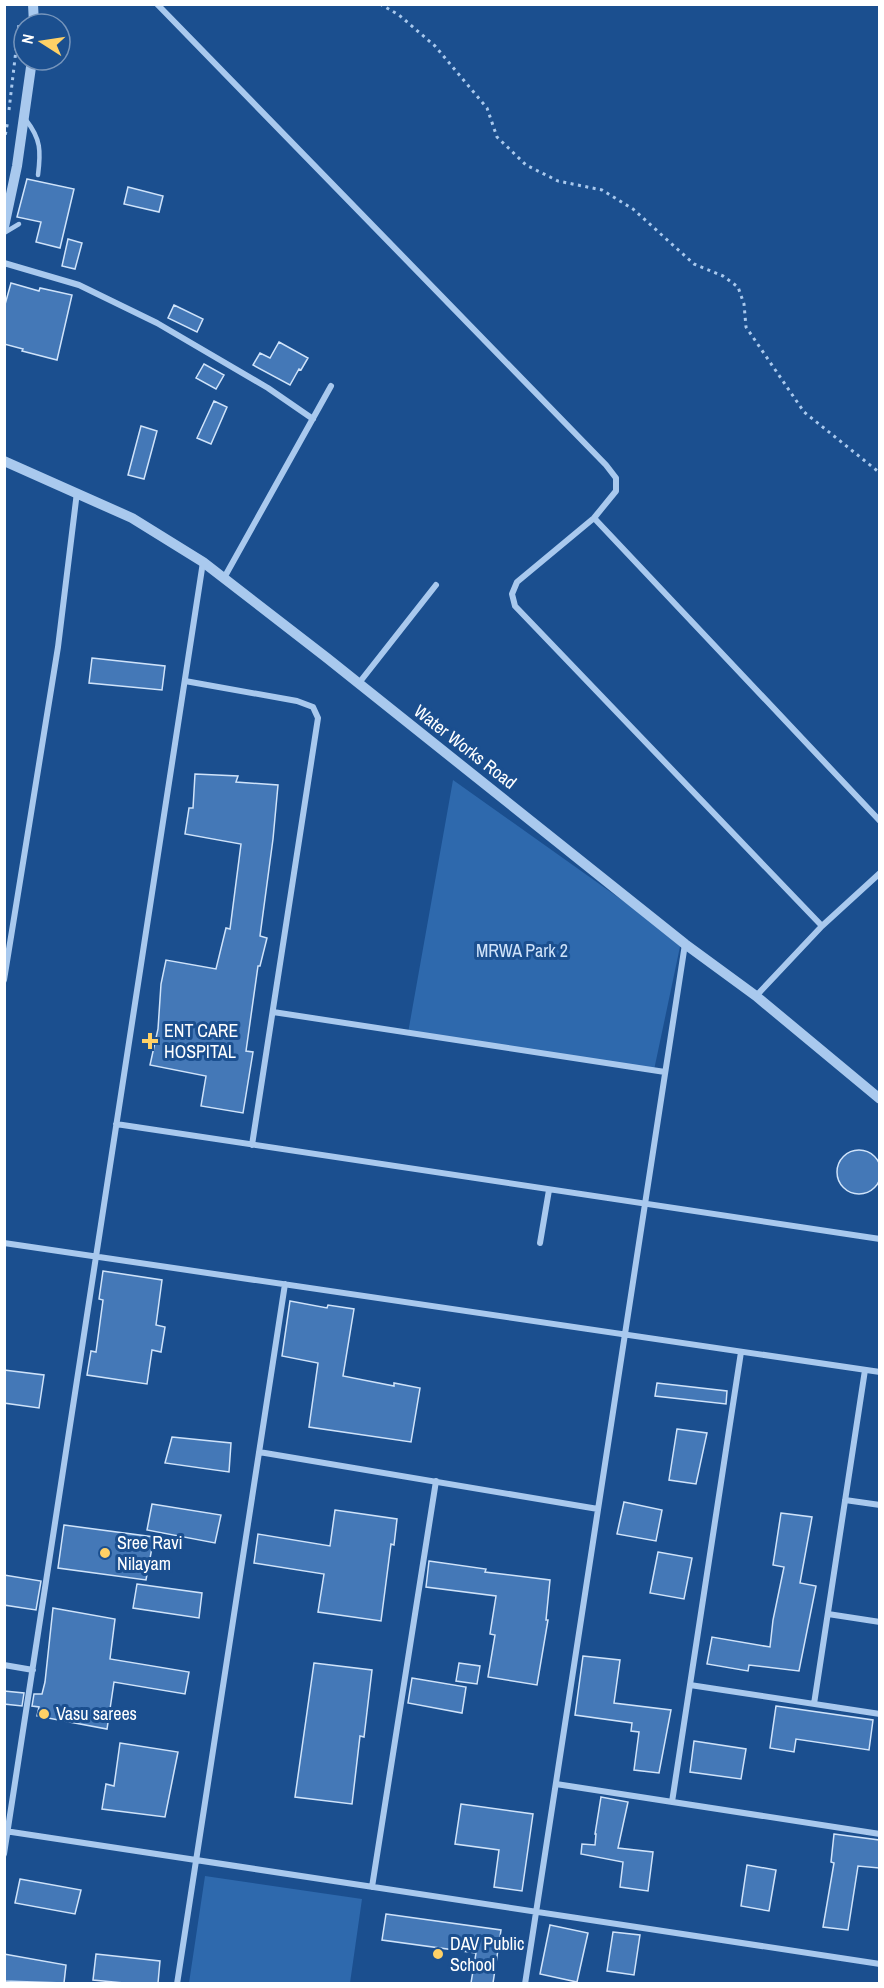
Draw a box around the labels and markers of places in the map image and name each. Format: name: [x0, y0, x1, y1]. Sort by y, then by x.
place label: ENT CARE HOSPITAL: [164, 1018, 238, 1064]
marker: ENT CARE HOSPITAL: [141, 1032, 159, 1050]
place label: Sree Ravi Nilayam: [117, 1530, 183, 1576]
marker: Sree Ravi Nilayam: [98, 1546, 112, 1560]
place label: Vasu sarees: [56, 1701, 137, 1726]
marker: Vasu sarees: [37, 1707, 51, 1721]
place label: DAV Public School: [450, 1931, 524, 1977]
marker: DAV Public School: [431, 1947, 445, 1961]

